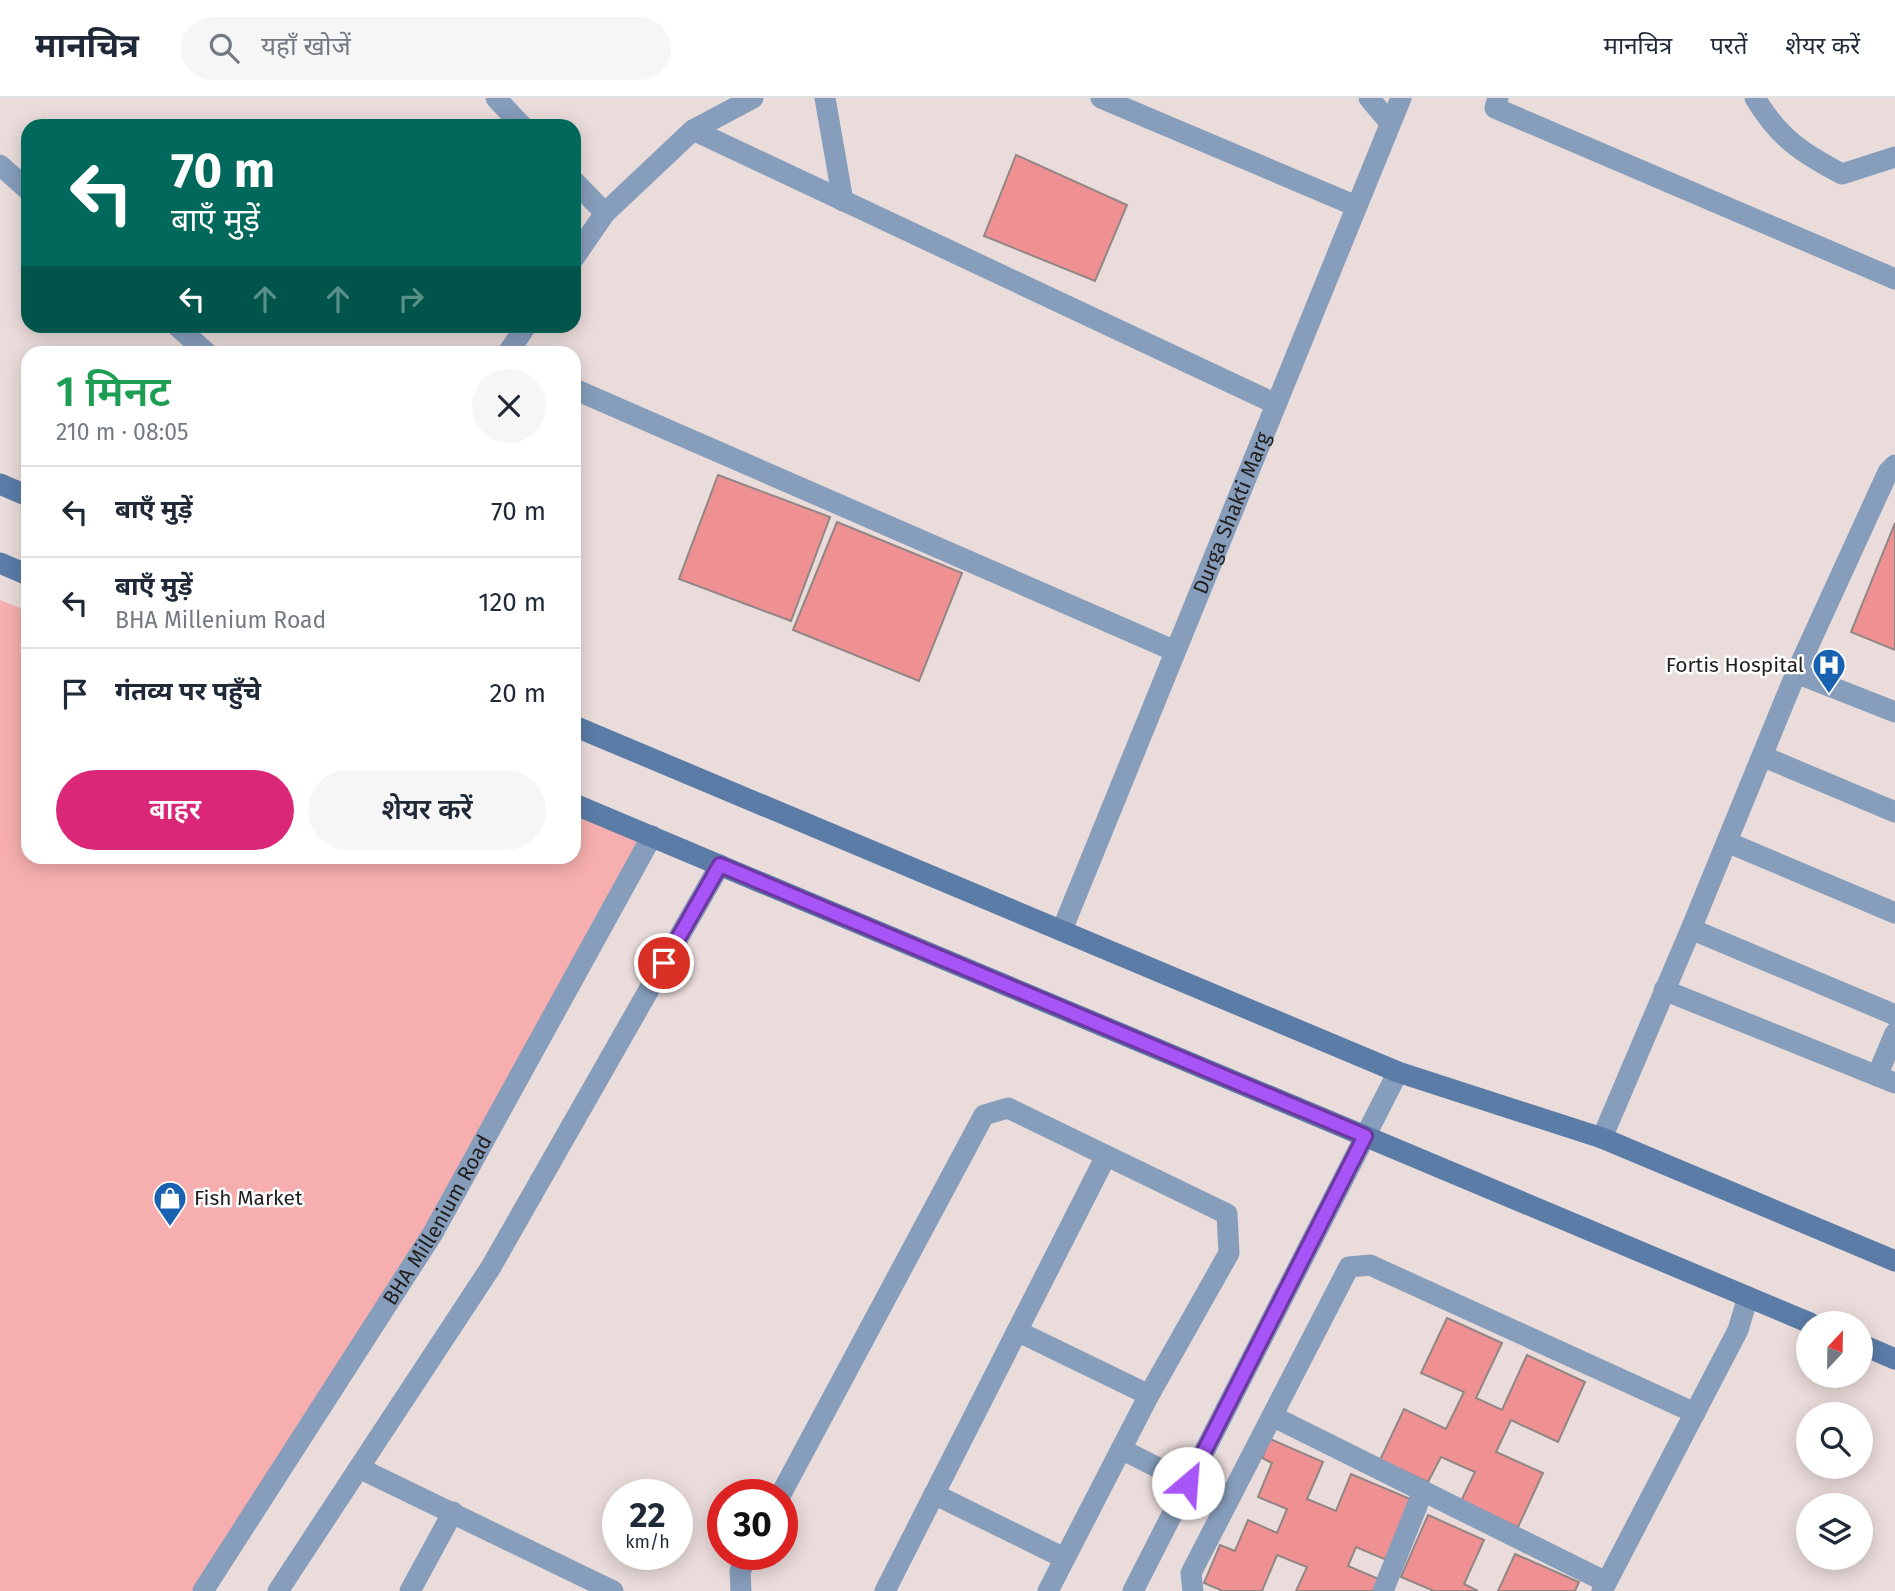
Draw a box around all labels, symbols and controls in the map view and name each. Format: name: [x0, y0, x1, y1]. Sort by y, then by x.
search box: [181, 17, 671, 80]
text: मानचित्र: [35, 26, 139, 66]
icon: search: [205, 29, 243, 67]
text: यहाँ खोजें: [261, 31, 351, 62]
text: मानचित्र: [1604, 32, 1672, 60]
text: परतें: [1710, 32, 1747, 60]
text: शेयर करें: [1785, 32, 1860, 60]
text: 70 m: [171, 141, 275, 200]
icon: left: [56, 147, 147, 238]
text: बाएँ मुड़ें: [171, 201, 260, 239]
icon: left: [173, 280, 211, 318]
icon: ahead: [246, 280, 284, 318]
icon: ahead: [319, 280, 357, 318]
icon: right: [392, 280, 430, 318]
text: 1 मिनट: [56, 367, 171, 417]
button: close: [472, 369, 546, 443]
text: 210 m · 08:05: [56, 418, 189, 446]
street label: Durga Shakti Marg: [1187, 428, 1276, 598]
icon: left: [56, 493, 94, 531]
text: बाएँ मुड़ें: [115, 494, 192, 525]
text: 70 m: [491, 496, 546, 527]
text: बाएँ मुड़ें: [115, 571, 192, 602]
icon: left: [56, 584, 94, 622]
text: 120 m: [478, 587, 546, 618]
text: BHA Millenium Road: [115, 606, 326, 634]
hospital icon: Fortis Hospital: [1810, 646, 1848, 695]
place label: Fortis Hospital: [1666, 652, 1804, 678]
icon: arrive: [56, 675, 94, 713]
text: गंतव्य पर पहुँचे: [115, 676, 261, 707]
text: 20 m: [489, 678, 546, 709]
button: बाहर: [56, 770, 294, 850]
button: शेयर करें: [308, 770, 546, 850]
pin: [634, 933, 694, 993]
icon: arrive: [645, 944, 683, 982]
street label: BHA Millenium Road: [377, 1130, 498, 1310]
shop icon: Fish Market: [151, 1179, 189, 1228]
place label: Fish Market: [194, 1185, 303, 1211]
north arrow: [1796, 1311, 1872, 1388]
map controls: [1796, 1311, 1873, 1570]
button: search: [1796, 1402, 1873, 1479]
position arrow: [1151, 1446, 1225, 1520]
speed limit sign: 30: [707, 1479, 798, 1570]
button: layers: [1796, 1493, 1873, 1570]
text: 22: [629, 1494, 666, 1536]
text: km/h: [625, 1531, 670, 1553]

